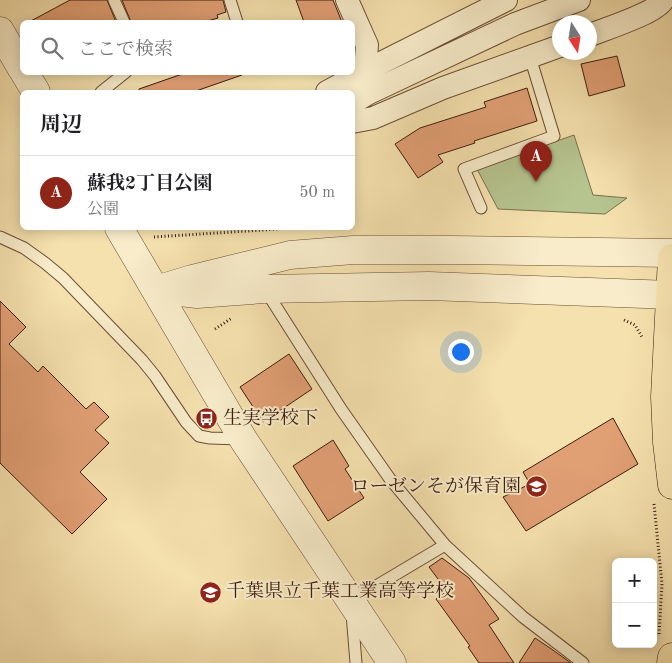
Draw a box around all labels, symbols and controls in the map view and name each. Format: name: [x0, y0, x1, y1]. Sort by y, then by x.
north arrow: [552, 15, 597, 60]
search box: [20, 20, 355, 75]
icon: search: [38, 34, 66, 62]
text: ここで検索: [78, 41, 173, 60]
text: 周辺: [40, 115, 82, 136]
pin: A: [520, 141, 552, 182]
text: 蘇我2丁目公園: [87, 175, 212, 194]
text: A: [50, 185, 62, 201]
text: 50 m: [299, 185, 335, 201]
text: 公園: [87, 202, 119, 218]
your location: [448, 339, 474, 365]
bus stop icon: 生実学校下: [195, 407, 219, 431]
place label: 生実学校下: [223, 407, 318, 429]
school or university icon: ローゼンそが保育園: [525, 475, 549, 499]
place label: ローゼンそが保育園: [350, 476, 521, 497]
map controls: [612, 558, 657, 648]
button: +: [612, 558, 657, 603]
school or university icon: 千葉県立千葉工業高等学校: [198, 580, 222, 604]
place label: 千葉県立千葉工業高等学校: [226, 581, 454, 602]
button: −: [612, 603, 657, 648]

